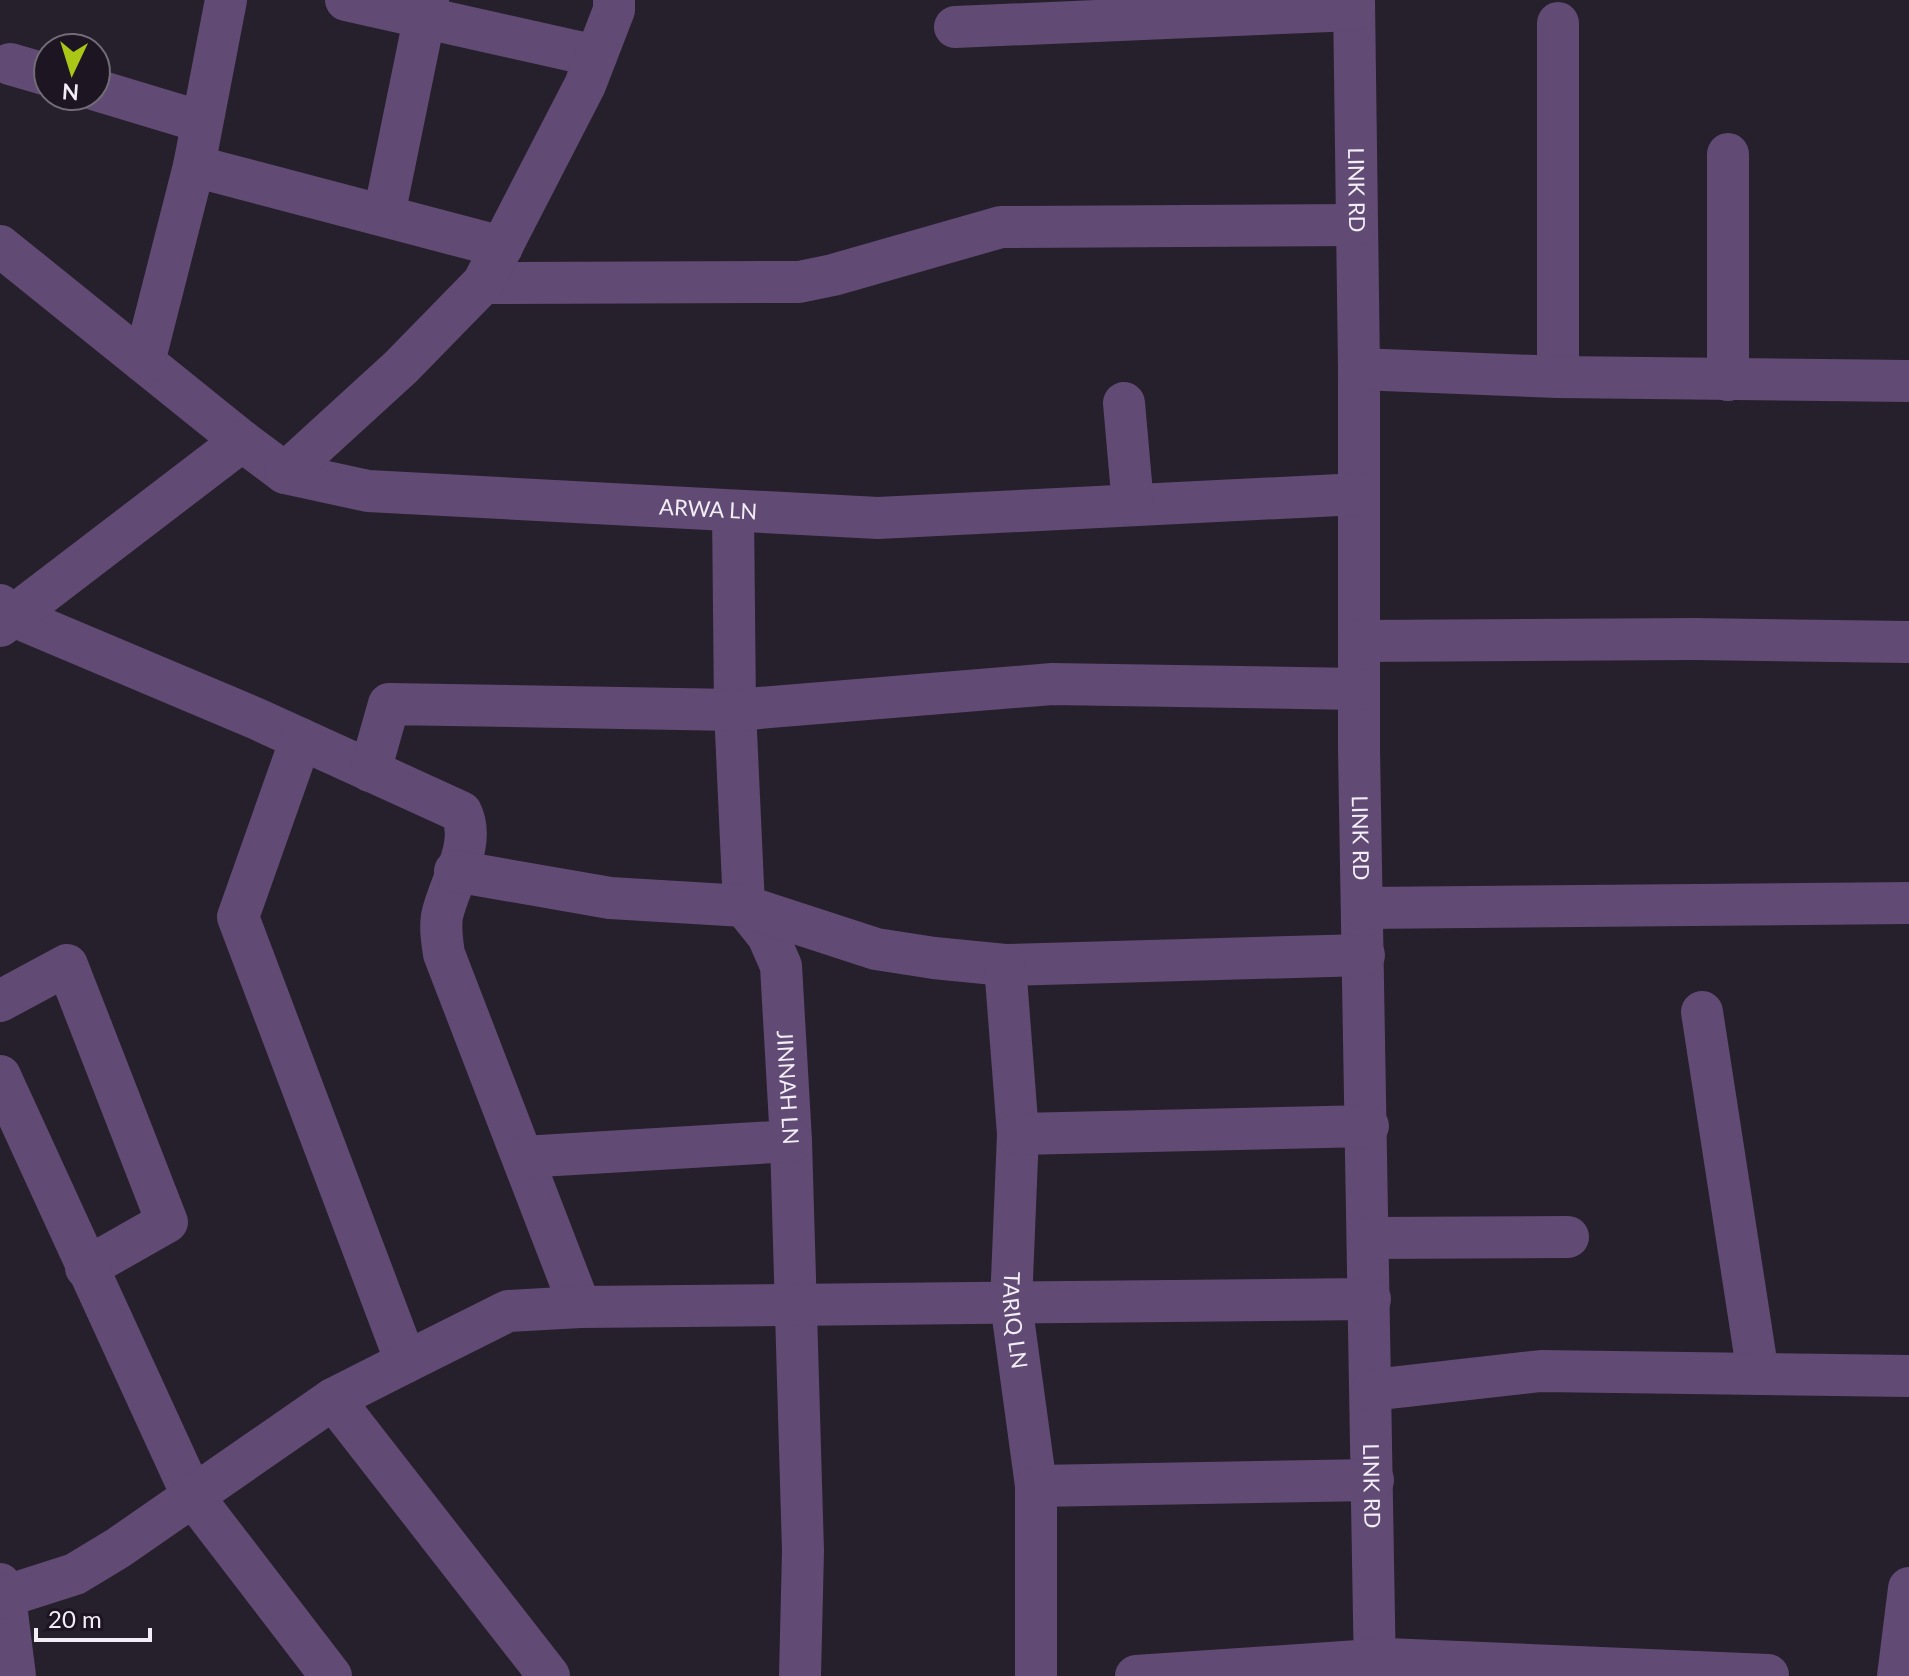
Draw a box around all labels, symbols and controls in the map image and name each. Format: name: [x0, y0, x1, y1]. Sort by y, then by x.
north arrow: [32, 32, 112, 112]
text: N: [61, 78, 80, 107]
street label: LINK RD: [1343, 147, 1371, 233]
street label: ARWA LN: [658, 492, 758, 525]
street label: LINK RD: [1347, 795, 1375, 881]
street label: JINNAH LN: [772, 1030, 805, 1145]
street label: TARIQ LN: [997, 1271, 1034, 1370]
street label: LINK RD: [1358, 1443, 1386, 1529]
scale bar: [36, 1592, 150, 1642]
text: 20 m: [48, 1604, 102, 1633]

